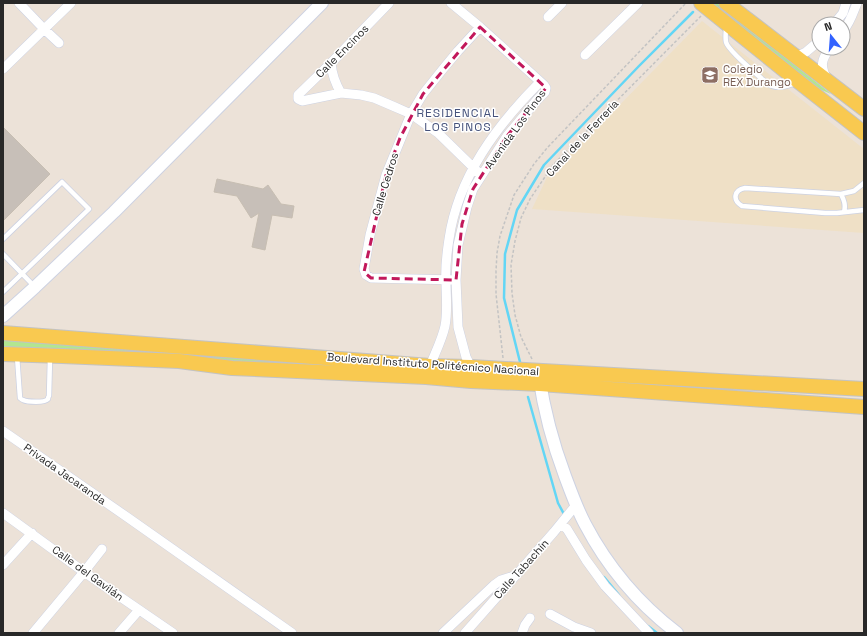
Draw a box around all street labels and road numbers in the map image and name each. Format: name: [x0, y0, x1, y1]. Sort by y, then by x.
street label: Calle Encinos: [312, 21, 372, 81]
street label: Avenida Los Pinos: [482, 86, 549, 171]
street label: Canal de la Ferrería: [543, 96, 622, 179]
street label: Calle Cedros: [369, 151, 401, 217]
street label: Boulevard Instituto Politécnico Nacional: [327, 350, 539, 378]
street label: Privada Jacaranda: [21, 440, 109, 508]
street label: Calle Tabachín: [490, 536, 552, 602]
street label: Calle del Gavilán: [50, 542, 126, 604]

